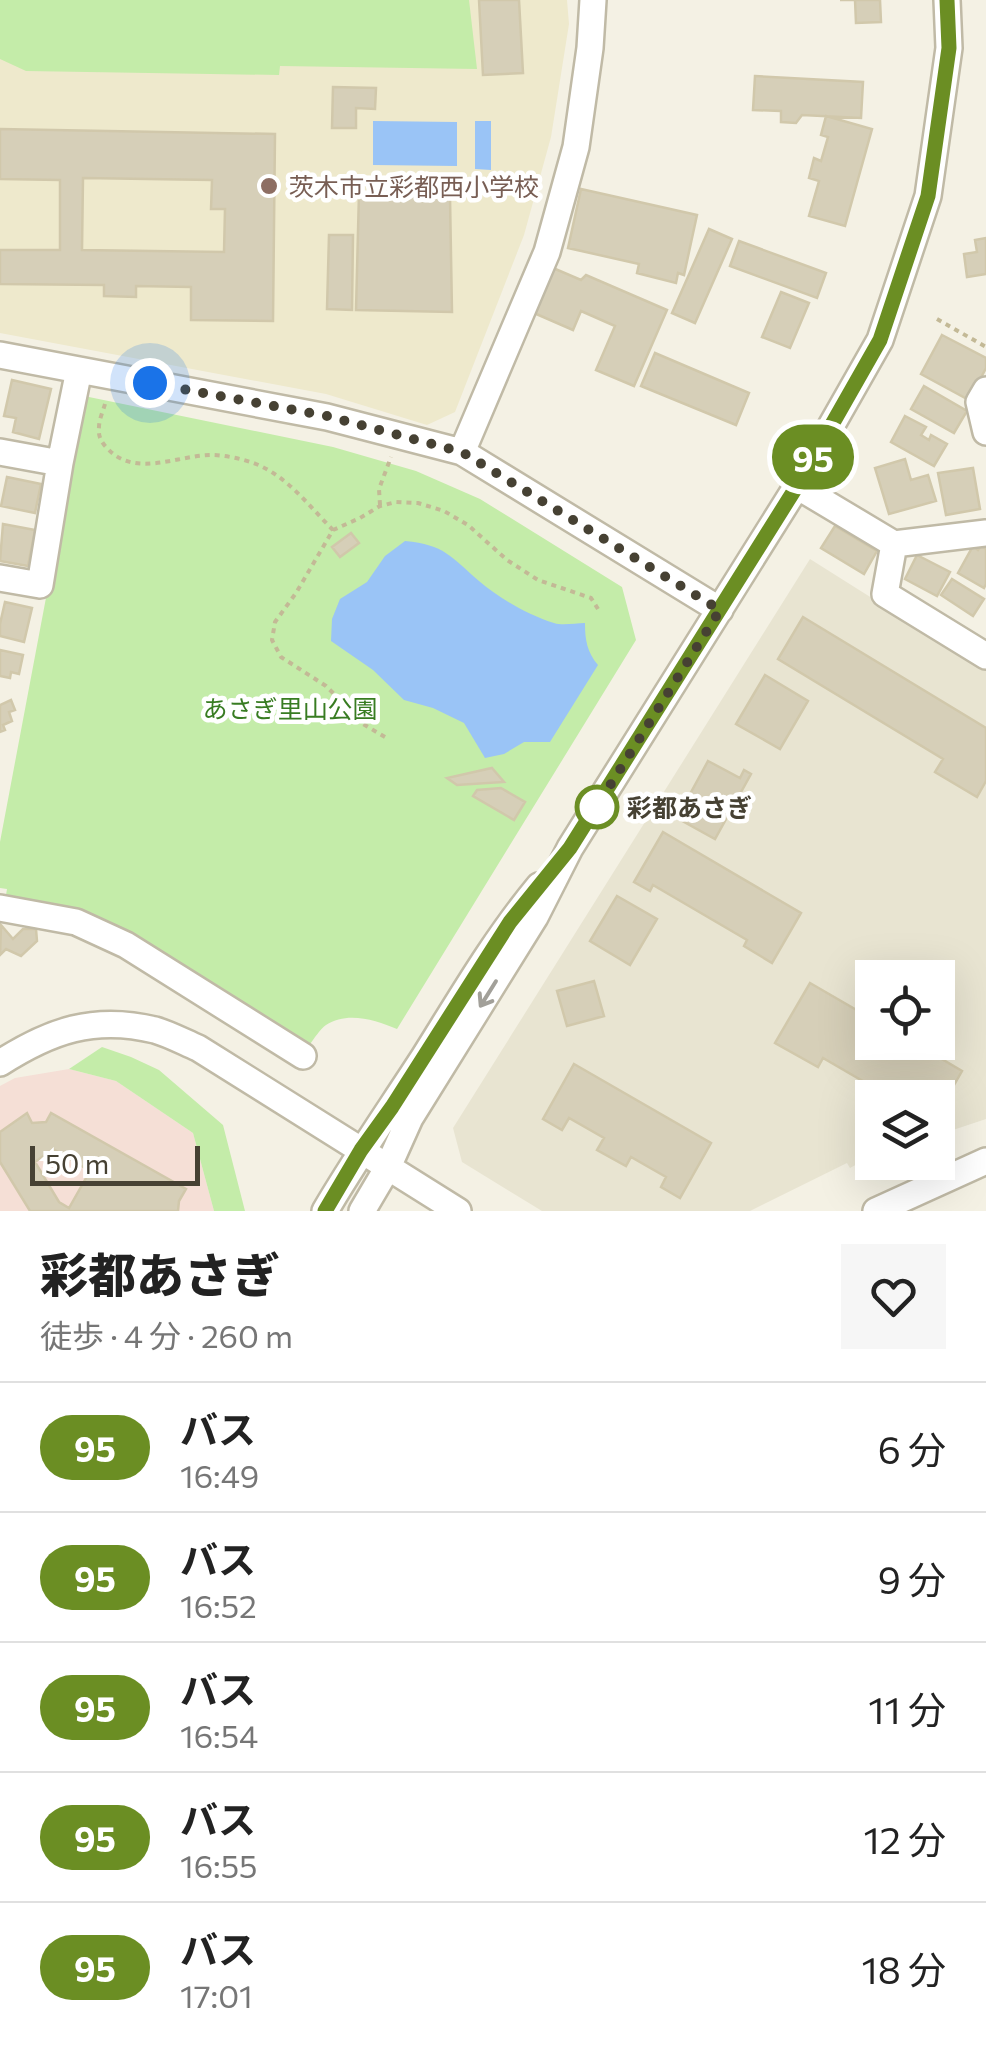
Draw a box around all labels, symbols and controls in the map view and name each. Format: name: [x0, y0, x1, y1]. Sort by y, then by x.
place label: 茨木市立彩都西小学校: [289, 171, 539, 201]
marker: 茨木市立彩都西小学校: [258, 175, 280, 197]
your location: [125, 358, 175, 408]
line badge: 95: [768, 424, 858, 490]
text: 95: [792, 436, 834, 479]
park label: あさぎ里山公園: [202, 693, 378, 723]
marker: 彩都あさぎ: [576, 786, 618, 828]
place label: 彩都あさぎ: [627, 792, 752, 822]
map controls: [855, 960, 955, 1180]
button: locate: [855, 960, 955, 1060]
one-way arrow: [477, 979, 498, 1008]
button: layers: [855, 1080, 955, 1180]
scale bar: [30, 1141, 200, 1186]
text: 50 m: [45, 1146, 109, 1180]
text: 彩都あさぎ: [40, 1244, 280, 1303]
button: heart: [841, 1244, 946, 1349]
text: 徒歩 · 4 分 · 260 m: [40, 1315, 293, 1355]
text: バス: [180, 1405, 256, 1452]
text: 6 分: [878, 1425, 946, 1472]
text: 95: [74, 1426, 116, 1469]
text: 16:49: [180, 1455, 259, 1495]
text: バス: [180, 1535, 256, 1582]
text: 9 分: [878, 1555, 946, 1602]
text: 95: [74, 1556, 116, 1599]
text: 16:52: [180, 1585, 257, 1625]
text: バス: [180, 1665, 256, 1712]
text: 11 分: [868, 1685, 946, 1732]
text: 95: [74, 1686, 116, 1729]
text: 16:54: [180, 1715, 258, 1755]
text: バス: [180, 1795, 256, 1842]
text: 12 分: [863, 1815, 946, 1862]
text: 95: [74, 1816, 116, 1859]
text: 16:55: [180, 1845, 257, 1885]
text: バス: [180, 1925, 256, 1972]
text: 18 分: [861, 1945, 946, 1992]
text: 95: [74, 1946, 116, 1989]
text: 17:01: [180, 1975, 253, 2015]

